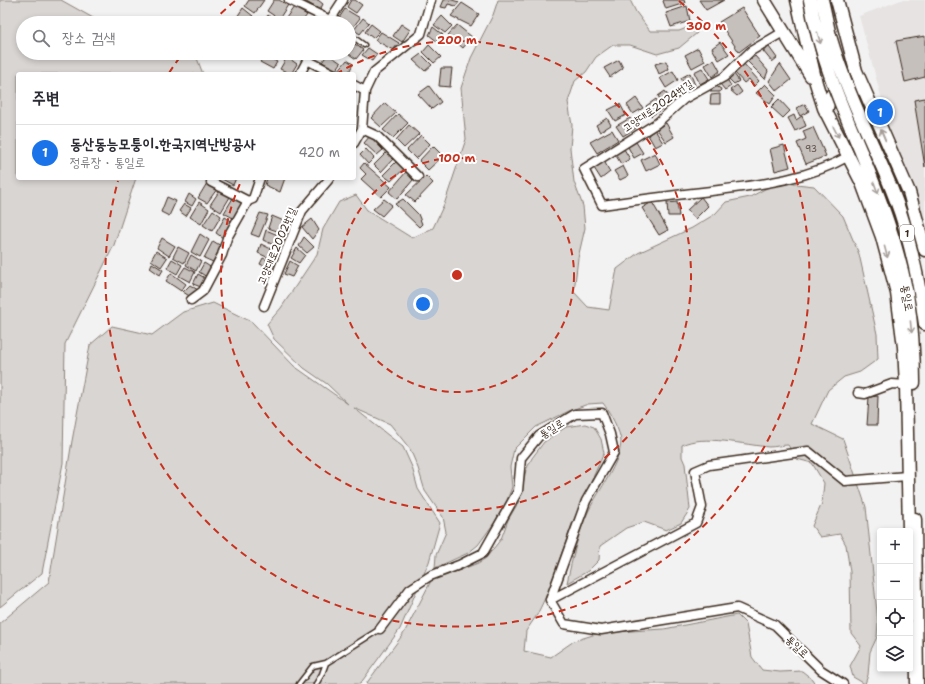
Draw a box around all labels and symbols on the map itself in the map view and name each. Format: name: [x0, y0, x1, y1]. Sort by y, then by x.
text: 300 m: [686, 18, 726, 34]
one-way arrow: [816, 31, 823, 44]
text: 200 m: [437, 32, 477, 48]
street label: 고양대로2024번길: [620, 76, 696, 136]
pin: 1: [867, 97, 893, 127]
one-way arrow: [833, 126, 840, 138]
one-way arrow: [879, 129, 886, 141]
house number: 93: [805, 143, 817, 155]
text: 100 m: [439, 150, 476, 166]
one-way arrow: [872, 182, 880, 194]
street label: 고양대로2002번길: [254, 205, 300, 287]
road number: 1: [900, 225, 914, 241]
one-way arrow: [883, 245, 890, 258]
centre of rings: [450, 268, 464, 282]
street label: 통일로: [897, 284, 917, 313]
your location: [413, 294, 433, 314]
one-way arrow: [908, 320, 915, 333]
street label: 통일로: [537, 416, 567, 442]
street label: 통일로: [782, 632, 812, 662]

